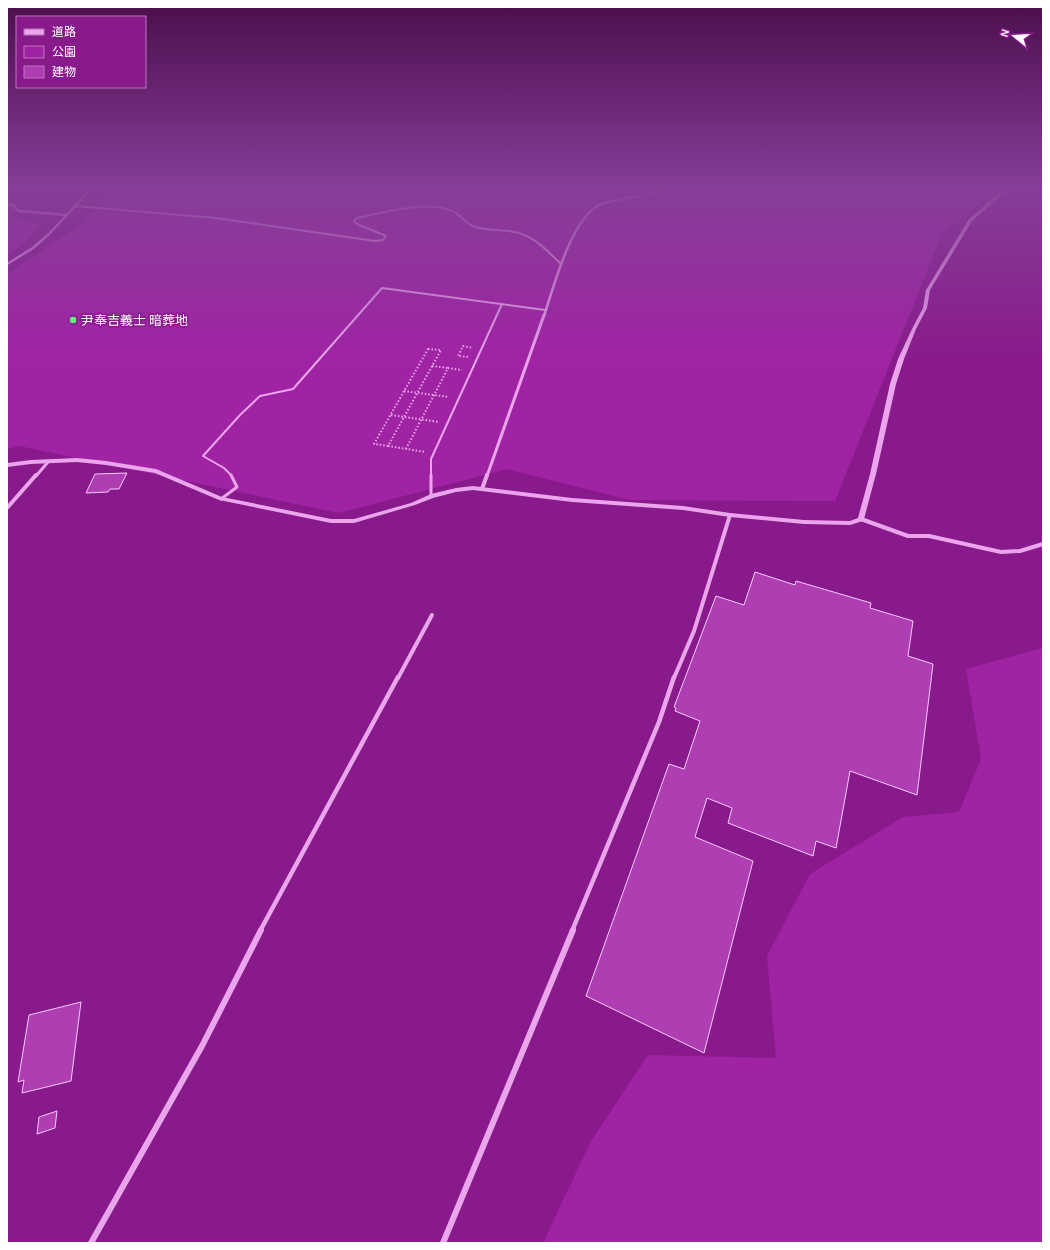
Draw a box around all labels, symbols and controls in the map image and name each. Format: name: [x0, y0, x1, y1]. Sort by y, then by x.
legend: [16, 16, 146, 88]
north arrow: [994, 16, 1034, 56]
text: 道路: [52, 25, 76, 39]
text: N: [998, 27, 1012, 39]
text: 公園: [52, 45, 76, 59]
text: 建物: [52, 65, 76, 79]
place label: 尹奉吉義士 暗葬地: [81, 313, 188, 328]
marker: 尹奉吉義士 暗葬地: [68, 315, 78, 325]

